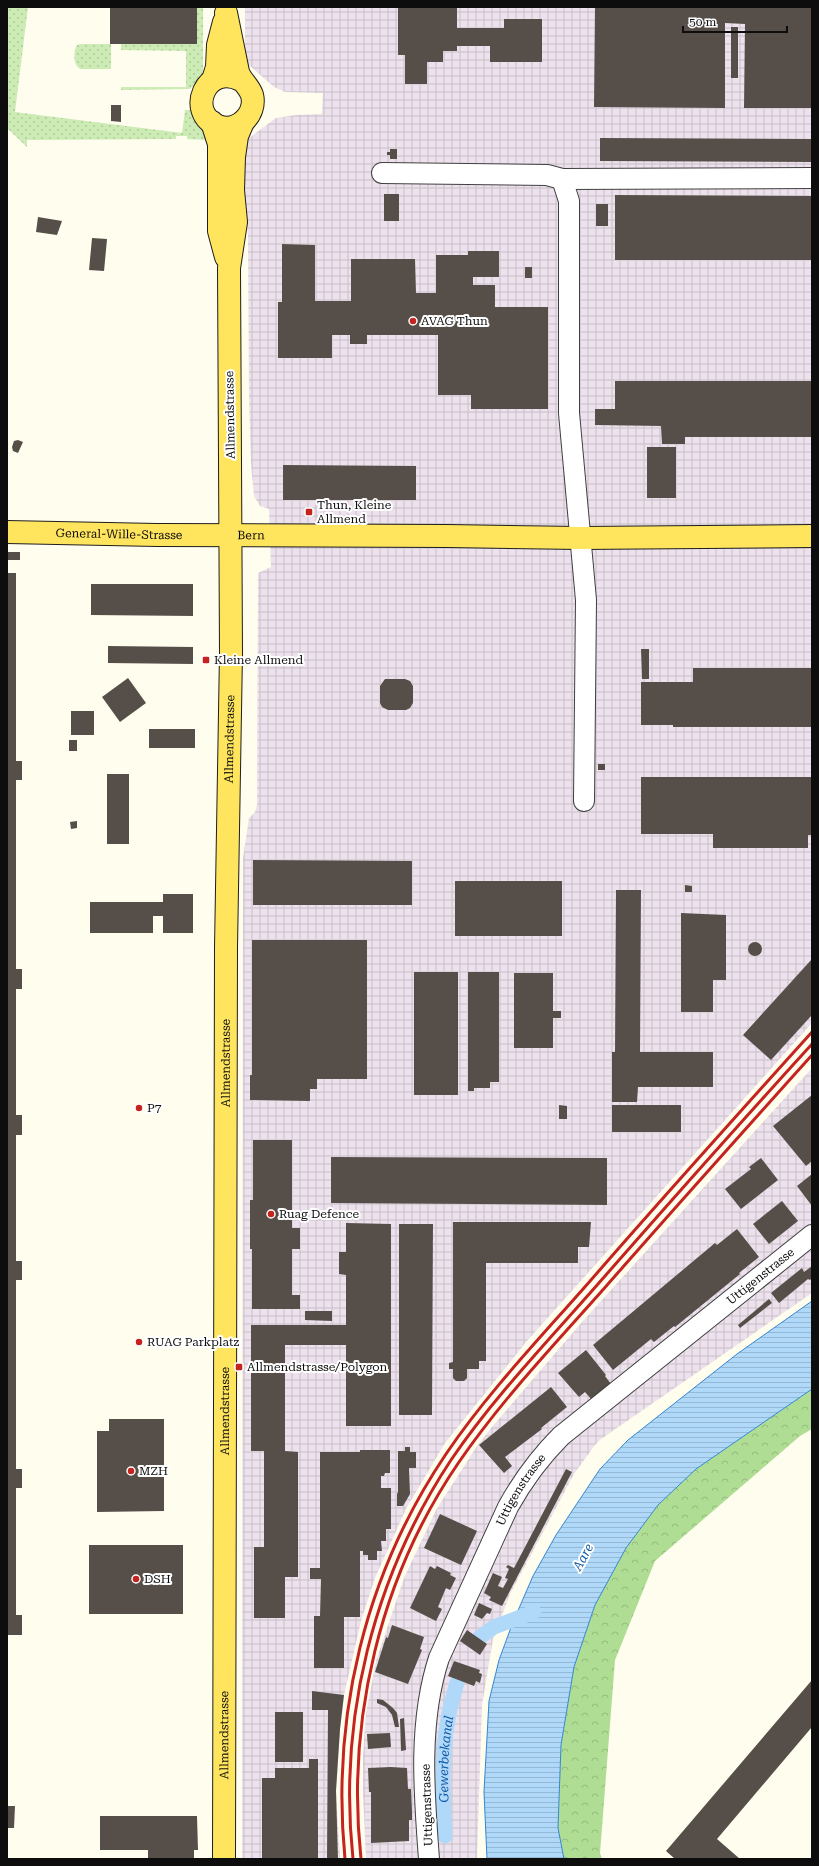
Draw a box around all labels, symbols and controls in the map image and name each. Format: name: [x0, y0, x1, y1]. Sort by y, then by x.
scale bar: [683, 8, 787, 34]
text: 50 m: [689, 15, 716, 29]
place label: AVAG Thun: [421, 314, 488, 328]
marker: AVAG Thun: [408, 316, 418, 326]
street label: Allmendstrasse: [222, 370, 238, 459]
place label: Thun, Kleine Allmend: [317, 498, 392, 526]
marker: Thun, Kleine Allmend: [304, 507, 314, 517]
street label: General-Wille-Strasse: [55, 526, 183, 542]
street label: Bern: [237, 528, 265, 542]
place label: Kleine Allmend: [214, 653, 303, 667]
marker: Kleine Allmend: [201, 655, 211, 665]
street label: Allmendstrasse: [222, 694, 237, 783]
street label: Allmendstrasse: [219, 1018, 233, 1107]
place label: P7: [147, 1101, 162, 1115]
marker: P7: [134, 1103, 144, 1113]
place label: Ruag Defence: [279, 1207, 359, 1221]
marker: Ruag Defence: [266, 1209, 276, 1219]
street label: Uttigenstrasse: [724, 1245, 797, 1308]
place label: RUAG Parkplatz: [147, 1335, 239, 1349]
marker: RUAG Parkplatz: [134, 1337, 144, 1347]
place label: Allmendstrasse/Polygon: [247, 1360, 388, 1374]
marker: Allmendstrasse/Polygon: [234, 1362, 244, 1372]
street label: Allmendstrasse: [218, 1366, 232, 1455]
street label: Uttigenstrasse: [493, 1450, 549, 1528]
place label: MZH: [139, 1464, 168, 1478]
marker: MZH: [126, 1466, 136, 1476]
water label: Aare: [569, 1541, 596, 1574]
place label: DSH: [144, 1572, 171, 1586]
marker: DSH: [131, 1574, 141, 1584]
street label: Allmendstrasse: [217, 1690, 231, 1779]
water label: Gewerbekanal: [436, 1714, 456, 1803]
street label: Uttigenstrasse: [419, 1763, 435, 1847]

